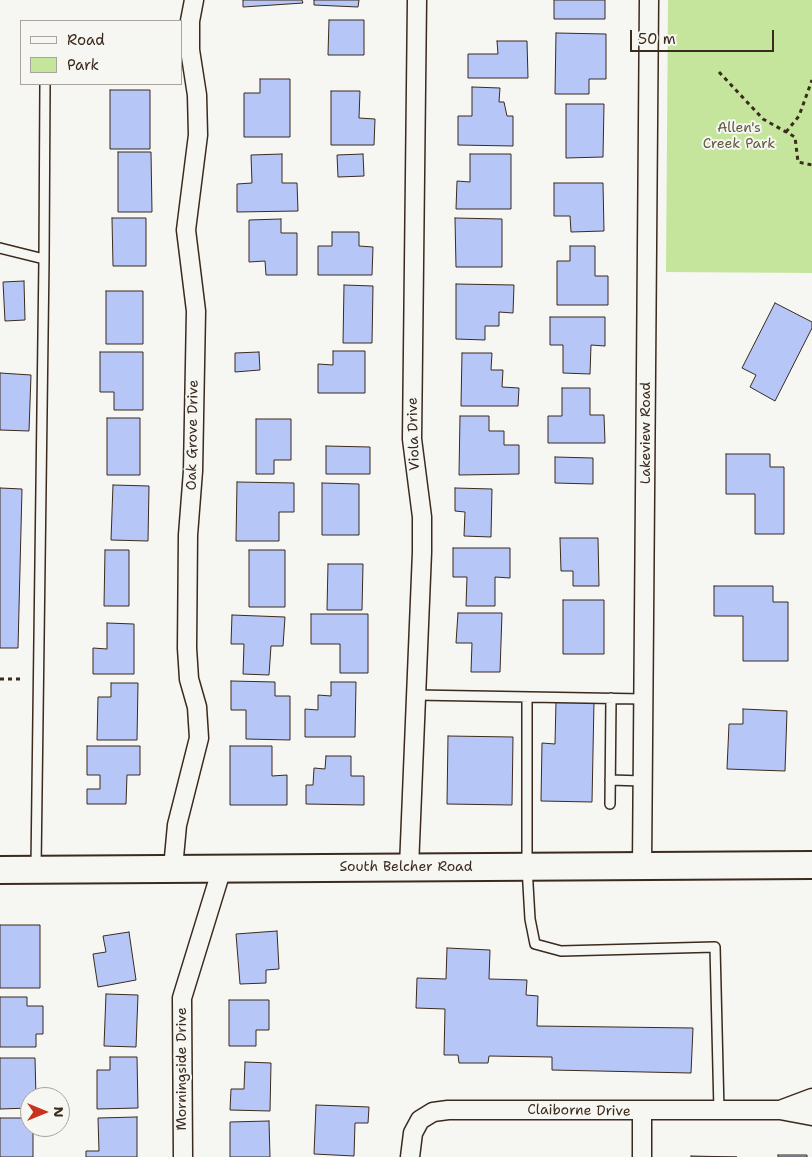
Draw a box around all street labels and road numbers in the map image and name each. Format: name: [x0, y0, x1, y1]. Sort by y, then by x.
street label: Oak Grove Drive: [184, 380, 202, 490]
street label: Lakeview Road: [638, 382, 654, 484]
street label: Viola Drive: [404, 397, 424, 471]
street label: South Belcher Road: [339, 859, 473, 875]
street label: Morningside Drive: [174, 1007, 190, 1131]
street label: Claiborne Drive: [527, 1102, 631, 1120]

